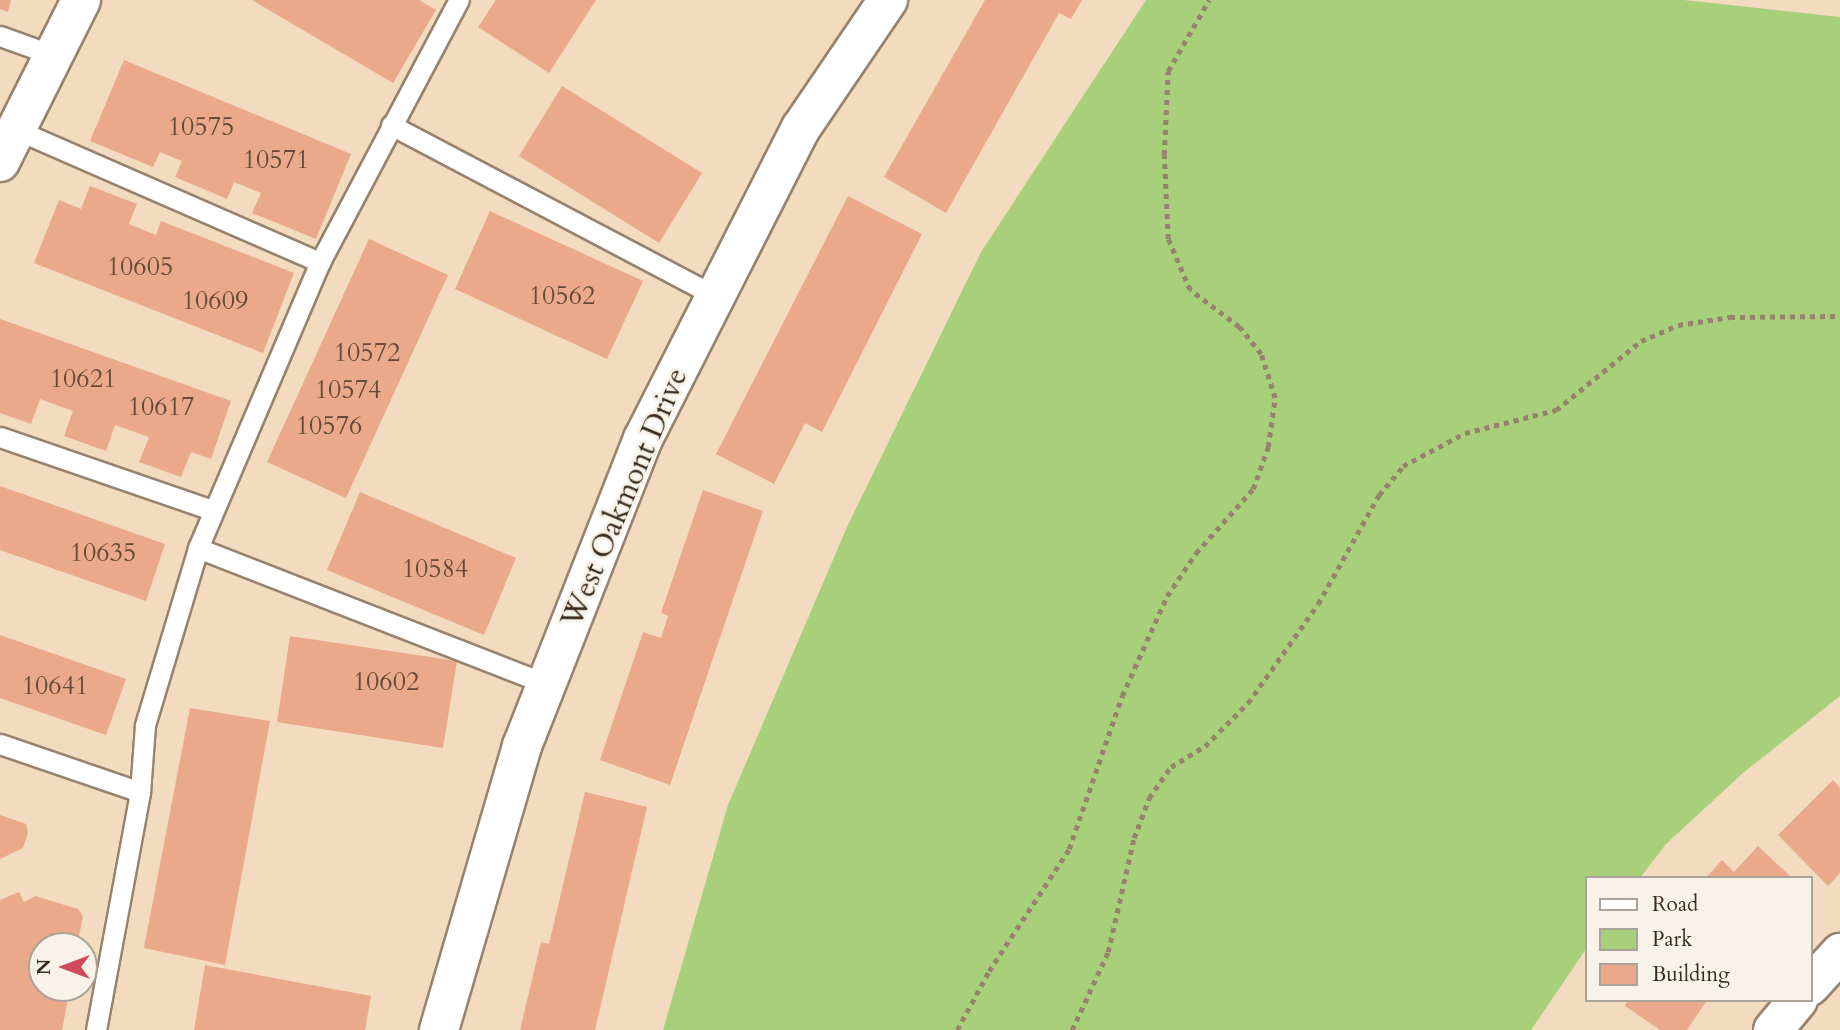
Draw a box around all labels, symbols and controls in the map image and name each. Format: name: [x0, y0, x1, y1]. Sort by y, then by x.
house number: 10575: [168, 111, 234, 143]
house number: 10571: [243, 144, 309, 176]
house number: 10605: [107, 251, 173, 283]
house number: 10562: [529, 280, 595, 312]
house number: 10609: [182, 285, 248, 317]
house number: 10572: [334, 337, 400, 369]
house number: 10621: [50, 363, 116, 395]
street label: West Oakmont Drive: [554, 363, 696, 633]
house number: 10574: [315, 374, 381, 406]
house number: 10617: [128, 391, 194, 423]
house number: 10576: [296, 410, 362, 442]
house number: 10635: [70, 537, 136, 569]
house number: 10584: [402, 553, 468, 585]
house number: 10602: [353, 666, 419, 698]
house number: 10641: [22, 670, 88, 702]
legend: [1584, 876, 1812, 1002]
text: Road: [1652, 890, 1698, 919]
text: Park: [1652, 925, 1692, 954]
north arrow: [28, 932, 98, 1002]
text: N: [31, 959, 57, 975]
text: Building: [1652, 960, 1730, 989]

